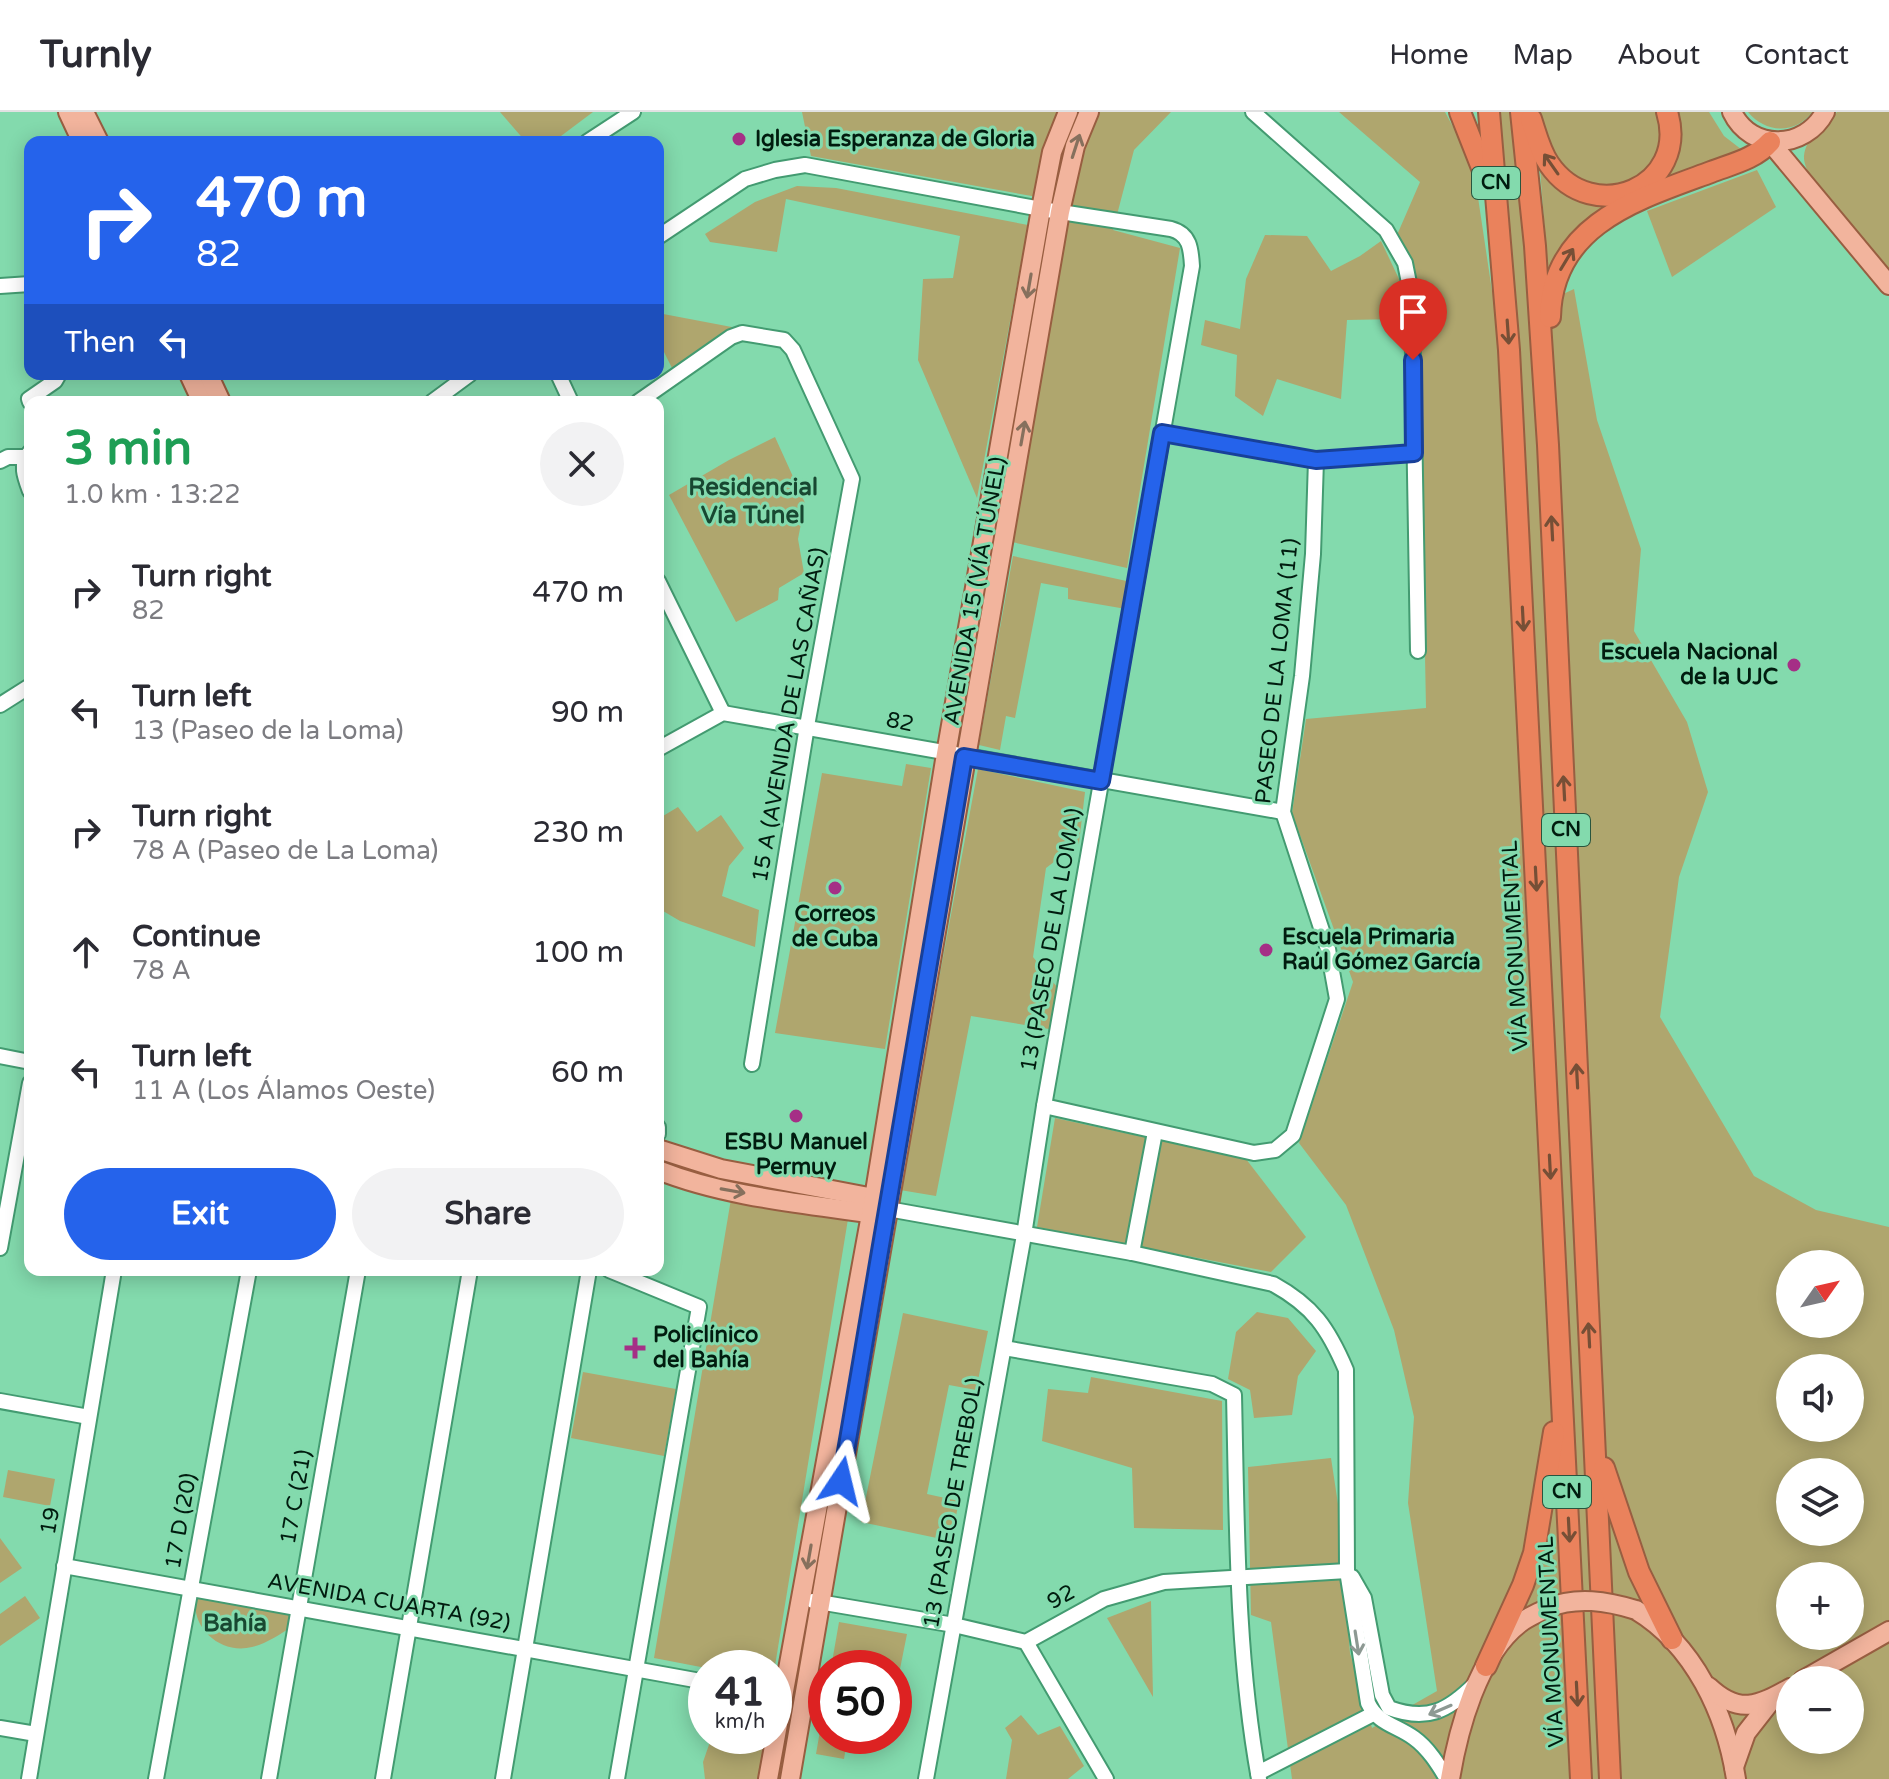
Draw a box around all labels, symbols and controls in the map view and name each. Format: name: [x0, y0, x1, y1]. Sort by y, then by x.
text: Turnly: [40, 32, 152, 78]
text: Home: [1389, 38, 1469, 72]
text: Map: [1513, 38, 1573, 72]
text: About: [1617, 38, 1700, 72]
text: Contact: [1744, 38, 1849, 72]
place label: Iglesia Esperanza de Gloria: [755, 126, 1035, 152]
marker: Iglesia Esperanza de Gloria: [730, 130, 748, 148]
one-way arrow: [1070, 133, 1085, 158]
one-way arrow: [1543, 154, 1560, 175]
text: 470 m: [196, 165, 367, 232]
road number: CN: [1472, 167, 1520, 199]
icon: right: [64, 168, 168, 272]
text: 82: [196, 233, 241, 276]
one-way arrow: [1559, 248, 1575, 271]
one-way arrow: [1020, 273, 1035, 298]
pin: [1379, 278, 1447, 360]
icon: arrive: [1391, 290, 1435, 334]
one-way arrow: [1501, 318, 1516, 345]
icon: left: [152, 320, 196, 364]
text: Then: [64, 324, 136, 361]
text: 3 min: [64, 420, 192, 478]
one-way arrow: [1017, 420, 1032, 446]
button: close: [540, 422, 624, 506]
street label: AVENIDA 15 (VÍA TÚNEL): [938, 455, 1011, 727]
district label: Residencial Vía Túnel: [688, 473, 818, 530]
text: 1.0 km · 13:22: [64, 479, 241, 510]
one-way arrow: [1544, 515, 1559, 542]
street label: PASEO DE LA LOMA (11): [1250, 537, 1304, 805]
street label: 15 A (AVENIDA DE LAS CAÑAS): [747, 546, 831, 884]
text: Turn right: [132, 558, 272, 595]
icon: right: [64, 570, 108, 614]
text: 470 m: [532, 574, 624, 611]
text: 82: [132, 595, 165, 626]
one-way arrow: [1515, 606, 1530, 632]
place label: Escuela Nacional de la UJC: [1601, 639, 1778, 690]
marker: Escuela Nacional de la UJC: [1785, 656, 1803, 674]
text: Turn left: [132, 678, 251, 715]
icon: left: [64, 690, 108, 734]
text: 90 m: [551, 694, 624, 731]
street label: 82: [884, 706, 916, 738]
text: 13 (Paseo de la Loma): [132, 715, 404, 746]
one-way arrow: [1556, 775, 1571, 802]
text: Turn right: [132, 798, 272, 835]
street label: 13 (PASEO DE LA LOMA): [1015, 806, 1087, 1074]
icon: right: [64, 810, 108, 854]
text: 230 m: [532, 814, 624, 851]
road number: CN: [1542, 814, 1590, 846]
text: 78 A (Paseo de La Loma): [132, 835, 438, 866]
street label: VÍA MONUMENTAL: [1495, 840, 1534, 1052]
one-way arrow: [1528, 865, 1543, 892]
marker: Correos de Cuba: [826, 879, 844, 897]
place label: Correos de Cuba: [792, 901, 878, 952]
text: Continue: [132, 918, 261, 955]
place label: Escuela Primaria Raúl Gómez García: [1282, 924, 1481, 975]
icon: ahead: [64, 930, 108, 974]
text: 100 m: [532, 934, 624, 971]
marker: Escuela Primaria Raúl Gómez García: [1257, 941, 1275, 959]
text: 78 A: [132, 955, 191, 986]
text: Turn left: [132, 1038, 251, 1075]
icon: left: [64, 1050, 108, 1094]
text: 60 m: [551, 1054, 624, 1091]
one-way arrow: [1570, 1063, 1585, 1089]
text: 11 A (Los Álamos Oeste): [132, 1075, 435, 1106]
marker: ESBU Manuel Permuy: [787, 1107, 805, 1125]
place label: ESBU Manuel Permuy: [724, 1129, 868, 1180]
one-way arrow: [1543, 1153, 1558, 1180]
button: Exit: [64, 1168, 336, 1260]
button: Share: [352, 1168, 624, 1260]
one-way arrow: [720, 1184, 745, 1199]
north arrow: [1776, 1250, 1864, 1338]
map controls: [1776, 1250, 1864, 1754]
place label: Policlínico del Bahía: [653, 1322, 758, 1373]
one-way arrow: [1582, 1322, 1597, 1349]
marker: Policlínico del Bahía: [624, 1337, 646, 1359]
button: sound: [1776, 1354, 1864, 1442]
street label: 13 (PASEO DE TREBOL): [918, 1376, 988, 1630]
position arrow: [799, 1439, 883, 1523]
street label: 17 C (21): [275, 1448, 317, 1546]
button: layers: [1776, 1458, 1864, 1546]
street label: 17 D (20): [160, 1471, 202, 1571]
road number: CN: [1543, 1476, 1591, 1508]
street label: 19: [35, 1505, 65, 1537]
one-way arrow: [1562, 1516, 1577, 1543]
street label: VÍA MONUMENTAL: [1531, 1536, 1570, 1748]
one-way arrow: [801, 1544, 816, 1569]
button: +: [1776, 1562, 1864, 1650]
street label: AVENIDA CUARTA (92): [266, 1568, 512, 1636]
street label: 92: [1043, 1579, 1079, 1615]
district label: Bahía: [203, 1609, 267, 1638]
one-way arrow: [1350, 1630, 1365, 1655]
speed limit sign: 50: [808, 1650, 912, 1754]
button: −: [1776, 1666, 1864, 1754]
text: 41: [715, 1668, 765, 1716]
one-way arrow: [1570, 1680, 1585, 1707]
one-way arrow: [1428, 1703, 1452, 1718]
text: km/h: [715, 1710, 765, 1734]

